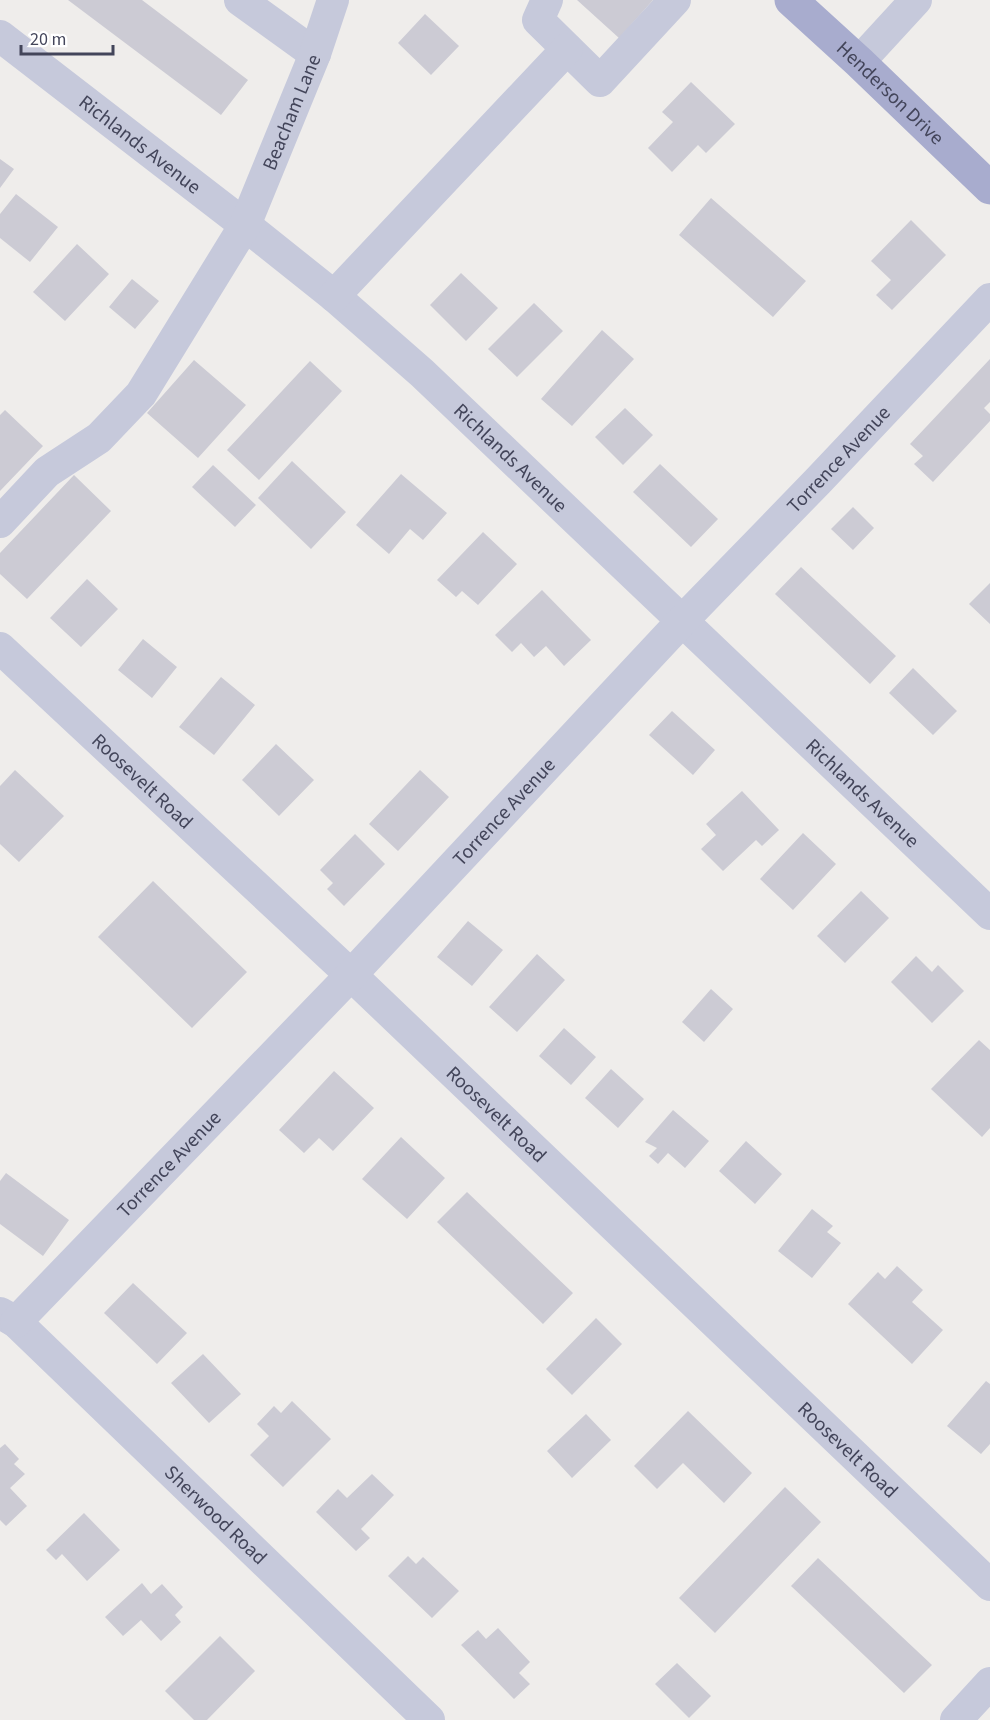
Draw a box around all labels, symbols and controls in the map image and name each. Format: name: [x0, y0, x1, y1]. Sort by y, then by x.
scale bar: [21, 18, 112, 56]
text: 20 m: [30, 27, 66, 52]
street label: Henderson Drive: [830, 35, 950, 152]
street label: Beacham Lane: [256, 50, 328, 175]
street label: Richlands Avenue: [73, 89, 207, 201]
street label: Richlands Avenue: [447, 397, 573, 520]
street label: Torrence Avenue: [781, 400, 897, 520]
street label: Roosevelt Road: [85, 727, 199, 836]
street label: Richlands Avenue: [799, 733, 925, 855]
street label: Torrence Avenue: [447, 752, 562, 873]
street label: Roosevelt Road: [439, 1060, 552, 1169]
street label: Torrence Avenue: [111, 1105, 228, 1224]
street label: Roosevelt Road: [791, 1396, 904, 1505]
street label: Sherwood Road: [158, 1459, 273, 1572]

